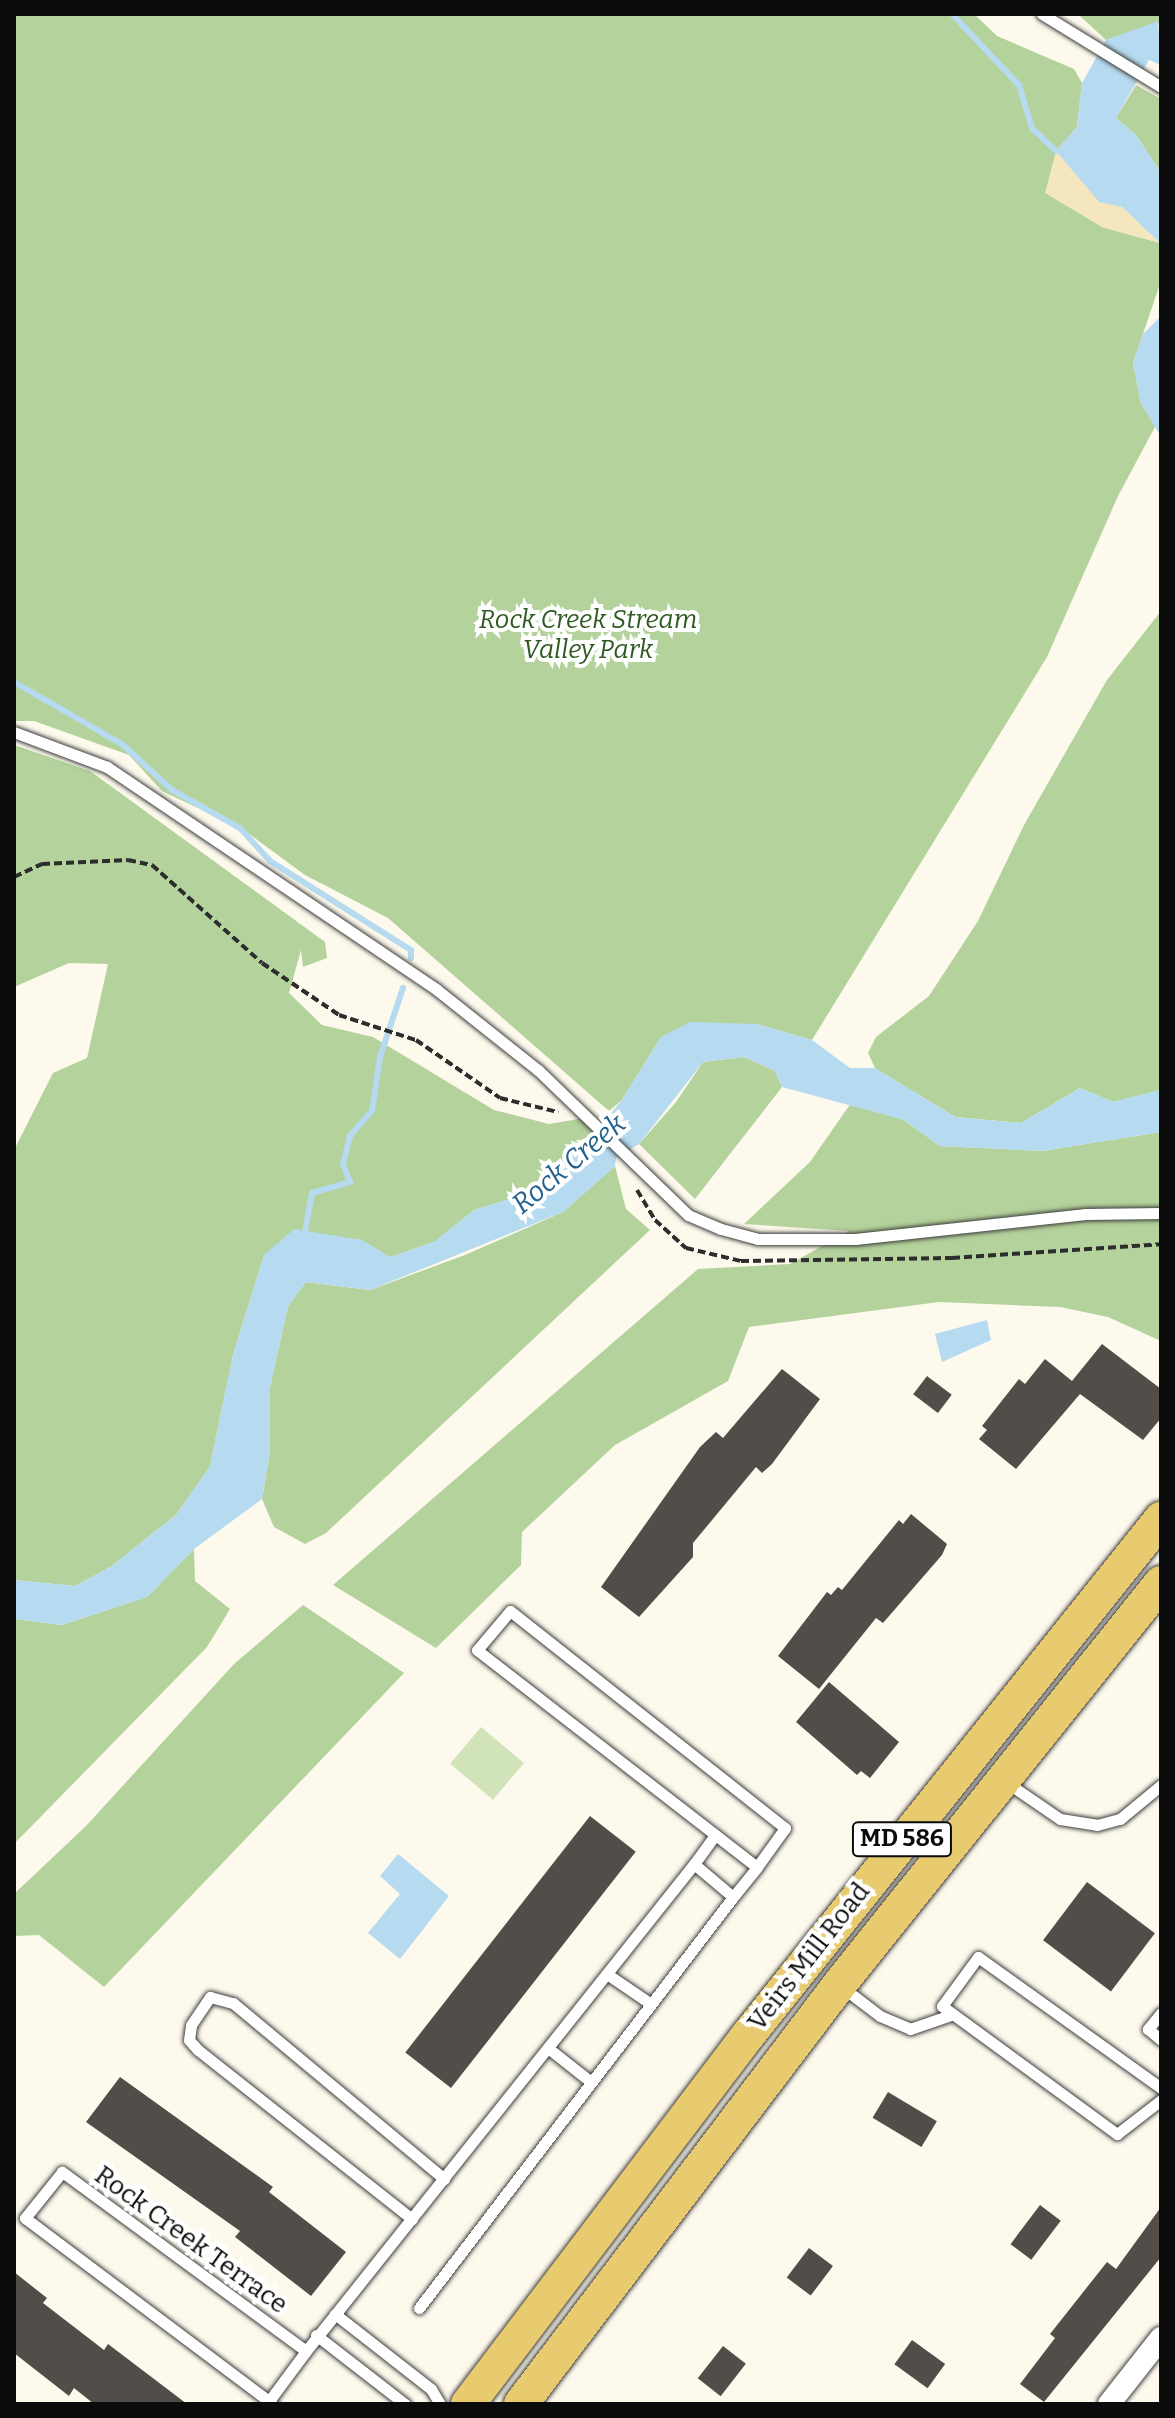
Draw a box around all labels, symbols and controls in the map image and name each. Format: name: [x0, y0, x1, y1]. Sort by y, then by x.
park label: Rock Creek Stream Valley Park: [479, 604, 697, 666]
water label: Rock Creek: [506, 1107, 632, 1221]
road number: MD 586: [850, 1819, 954, 1859]
street label: Veirs Mill Road: [742, 1877, 876, 2037]
street label: Rock Creek Terrace: [88, 2160, 294, 2320]

